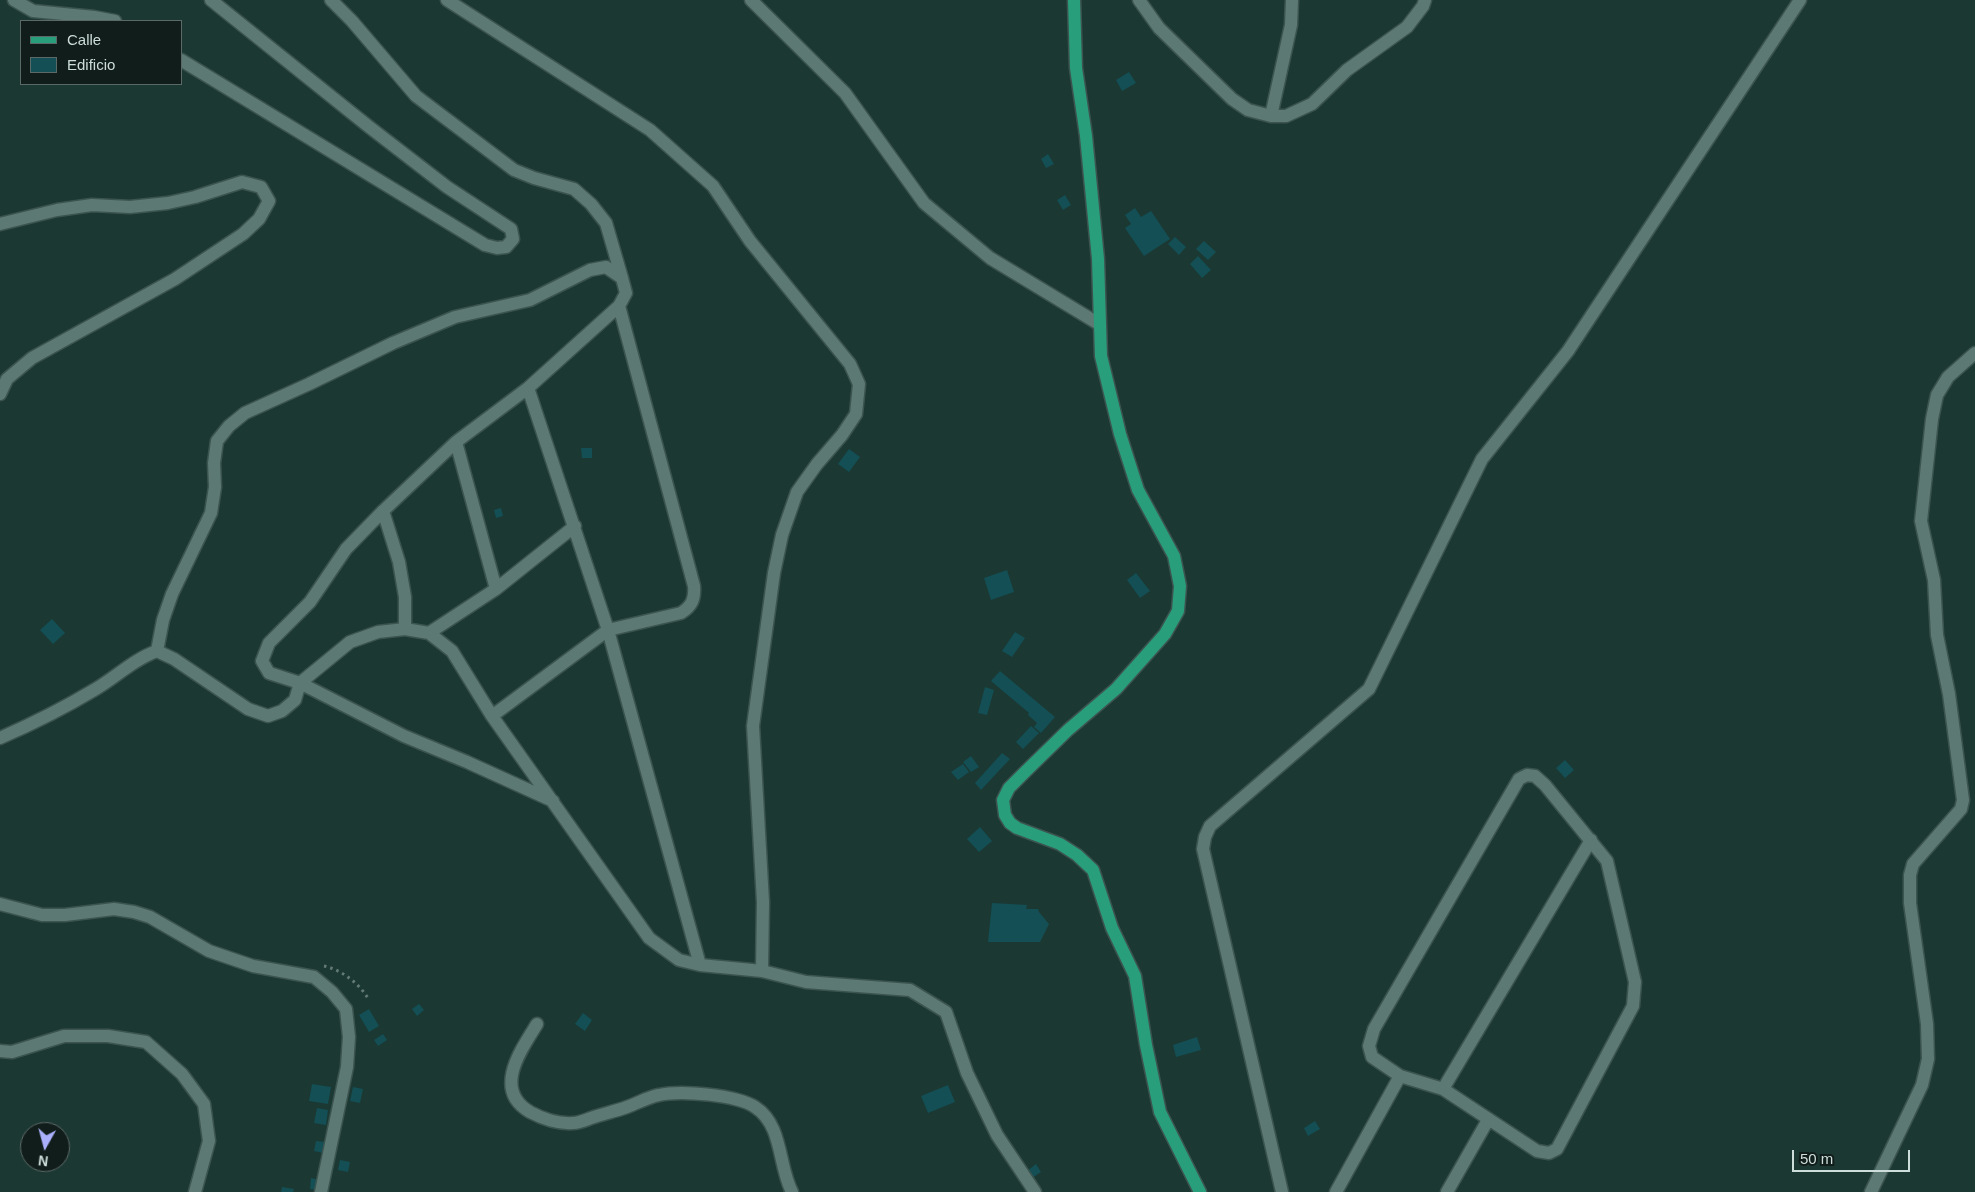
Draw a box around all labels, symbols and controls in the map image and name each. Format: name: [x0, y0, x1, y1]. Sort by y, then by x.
legend: [20, 20, 182, 85]
text: Calle: [67, 31, 101, 48]
text: Edificio: [67, 56, 115, 73]
north arrow: [20, 1122, 70, 1172]
scale bar: [1795, 1140, 1912, 1172]
text: 50 m: [1800, 1150, 1833, 1167]
text: N: [37, 1152, 49, 1169]

